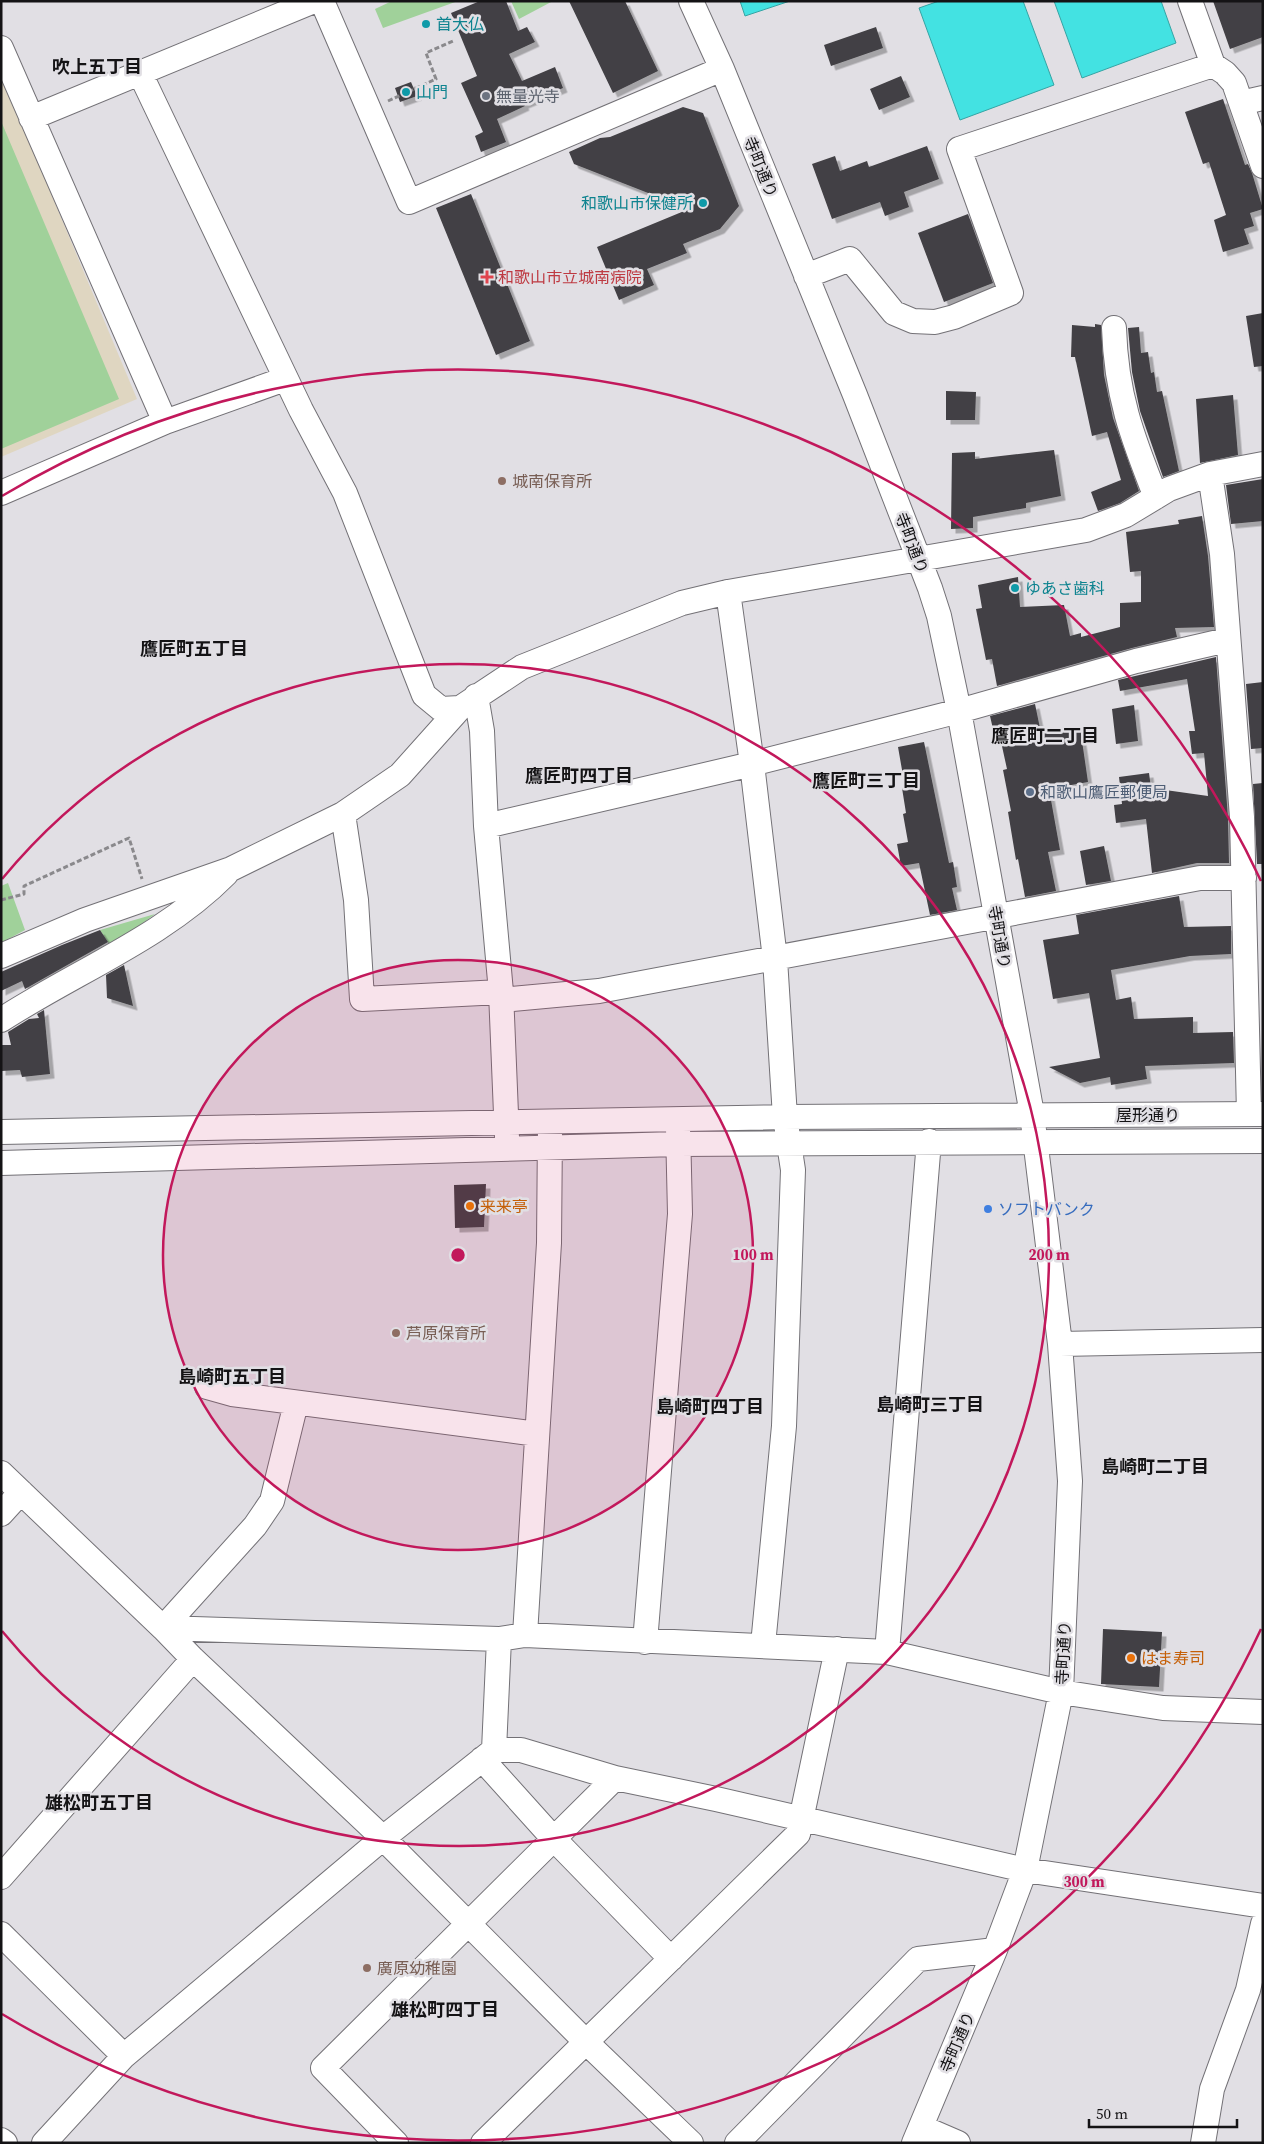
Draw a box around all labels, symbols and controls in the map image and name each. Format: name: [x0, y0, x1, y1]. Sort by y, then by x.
place label: 首大仏: [436, 13, 484, 35]
marker: 首大仏: [420, 18, 432, 30]
district label: 吹上五丁目: [52, 54, 142, 79]
place label: 山門: [416, 81, 448, 103]
place label: 無量光寺: [496, 85, 560, 107]
marker: 山門: [400, 86, 412, 98]
marker: 無量光寺: [480, 90, 492, 102]
street label: 寺町通り: [739, 133, 783, 201]
place label: 和歌山市保健所: [581, 192, 693, 214]
marker: 和歌山市保健所: [697, 197, 709, 209]
place label: 和歌山市立城南病院: [498, 266, 642, 288]
marker: 和歌山市立城南病院: [480, 270, 494, 284]
place label: 城南保育所: [512, 470, 592, 492]
marker: 城南保育所: [496, 475, 508, 487]
street label: 寺町通り: [890, 509, 934, 577]
place label: ゆあさ歯科: [1025, 577, 1105, 599]
marker: ゆあさ歯科: [1009, 582, 1021, 594]
district label: 鷹匠町五丁目: [140, 636, 248, 661]
district label: 鷹匠町二丁目: [991, 723, 1099, 748]
district label: 鷹匠町四丁目: [525, 763, 633, 788]
district label: 鷹匠町三丁目: [812, 768, 920, 793]
place label: 和歌山鷹匠郵便局: [1040, 781, 1168, 803]
marker: 和歌山鷹匠郵便局: [1024, 786, 1036, 798]
street label: 寺町通り: [984, 904, 1016, 970]
street label: 屋形通り: [1116, 1104, 1180, 1126]
place label: 来来亭: [480, 1195, 528, 1217]
place label: ソフトバンク: [998, 1198, 1095, 1220]
marker: 来来亭: [464, 1200, 476, 1212]
marker: ソフトバンク: [982, 1203, 994, 1215]
text: 100 m: [732, 1244, 774, 1265]
text: 200 m: [1028, 1244, 1070, 1265]
centre of rings: [449, 1246, 467, 1264]
place label: 芦原保育所: [406, 1322, 486, 1344]
marker: 芦原保育所: [390, 1327, 402, 1339]
district label: 島崎町五丁目: [178, 1364, 286, 1389]
district label: 島崎町三丁目: [876, 1392, 984, 1417]
district label: 島崎町四丁目: [656, 1394, 764, 1419]
district label: 島崎町二丁目: [1101, 1454, 1209, 1479]
street label: 寺町通り: [1050, 1620, 1076, 1686]
place label: はま寿司: [1141, 1647, 1205, 1669]
marker: はま寿司: [1125, 1652, 1137, 1664]
district label: 雄松町五丁目: [45, 1790, 153, 1815]
text: 300 m: [1063, 1871, 1105, 1892]
place label: 廣原幼稚園: [377, 1957, 457, 1979]
marker: 廣原幼稚園: [361, 1962, 373, 1974]
district label: 雄松町四丁目: [391, 1997, 499, 2022]
street label: 寺町通り: [934, 2008, 980, 2076]
scale bar: [1089, 2096, 1236, 2128]
text: 50 m: [1096, 2103, 1128, 2124]

